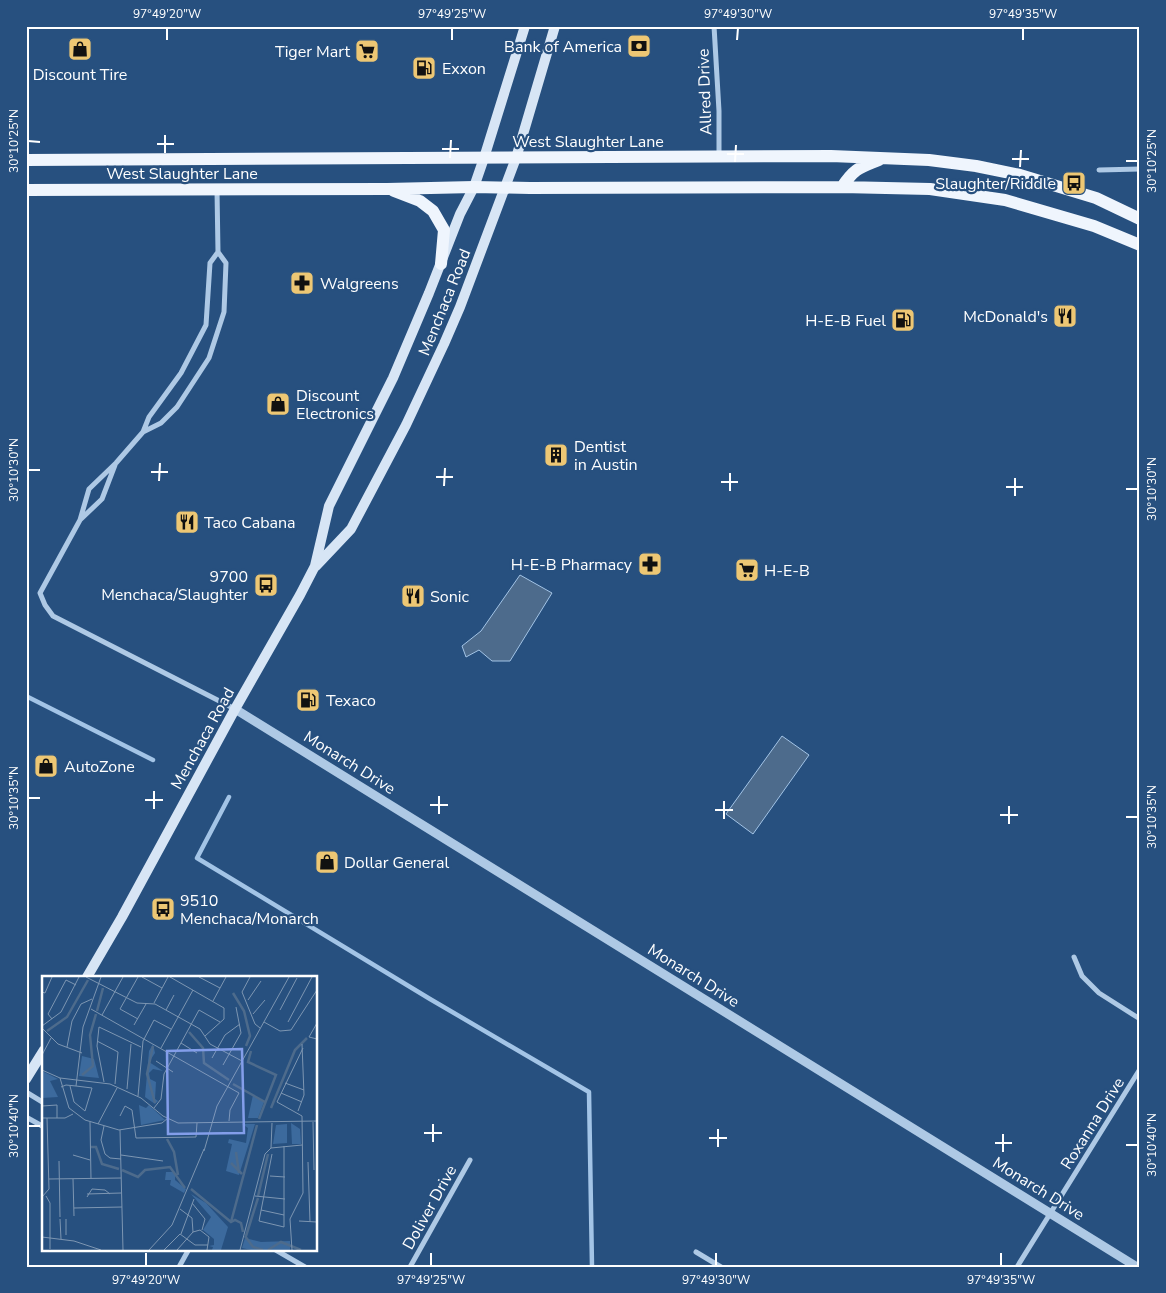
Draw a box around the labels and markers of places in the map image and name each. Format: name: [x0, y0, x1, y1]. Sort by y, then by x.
bank icon: Bank of America: [626, 33, 652, 59]
shop icon: Discount Tire: [67, 36, 93, 62]
place label: Bank of America: [504, 36, 622, 58]
supermarket icon: Tiger Mart: [354, 38, 380, 64]
place label: Tiger Mart: [275, 41, 350, 63]
fuel station icon: Exxon: [411, 55, 437, 81]
place label: Exxon: [442, 58, 486, 80]
place label: Discount Tire: [33, 64, 127, 86]
bus stop icon: Slaughter/Riddle: [1061, 170, 1087, 196]
place label: Slaughter/Riddle: [935, 173, 1056, 195]
pharmacy icon: Walgreens: [289, 270, 315, 296]
place label: Walgreens: [320, 273, 399, 295]
restaurant icon: McDonald's: [1052, 303, 1078, 329]
place label: McDonald's: [963, 306, 1048, 328]
fuel station icon: H-E-B Fuel: [890, 307, 916, 333]
place label: H-E-B Fuel: [805, 310, 886, 332]
place label: Discount Electronics: [296, 385, 374, 425]
shop icon: Discount Electronics: [265, 391, 291, 417]
place label: Dentist in Austin: [574, 436, 638, 476]
building icon: Dentist in Austin: [543, 442, 569, 468]
restaurant icon: Taco Cabana: [174, 509, 200, 535]
place label: Taco Cabana: [204, 512, 296, 534]
pharmacy icon: H-E-B Pharmacy: [637, 551, 663, 577]
place label: H-E-B Pharmacy: [511, 554, 633, 576]
supermarket icon: H-E-B: [734, 557, 760, 583]
place label: H-E-B: [764, 560, 810, 582]
place label: 9700 Menchaca/Slaughter: [101, 566, 248, 606]
bus stop icon: 9700 Menchaca/Slaughter: [253, 572, 279, 598]
restaurant icon: Sonic: [400, 583, 426, 609]
place label: Sonic: [430, 586, 470, 608]
fuel station icon: Texaco: [295, 687, 321, 713]
place label: Texaco: [326, 690, 376, 712]
shop icon: AutoZone: [33, 753, 59, 779]
place label: AutoZone: [64, 756, 135, 778]
shop icon: Dollar General: [314, 849, 340, 875]
place label: Dollar General: [344, 852, 449, 874]
place label: 9510 Menchaca/Monarch: [180, 890, 319, 930]
bus stop icon: 9510 Menchaca/Monarch: [150, 896, 176, 922]

